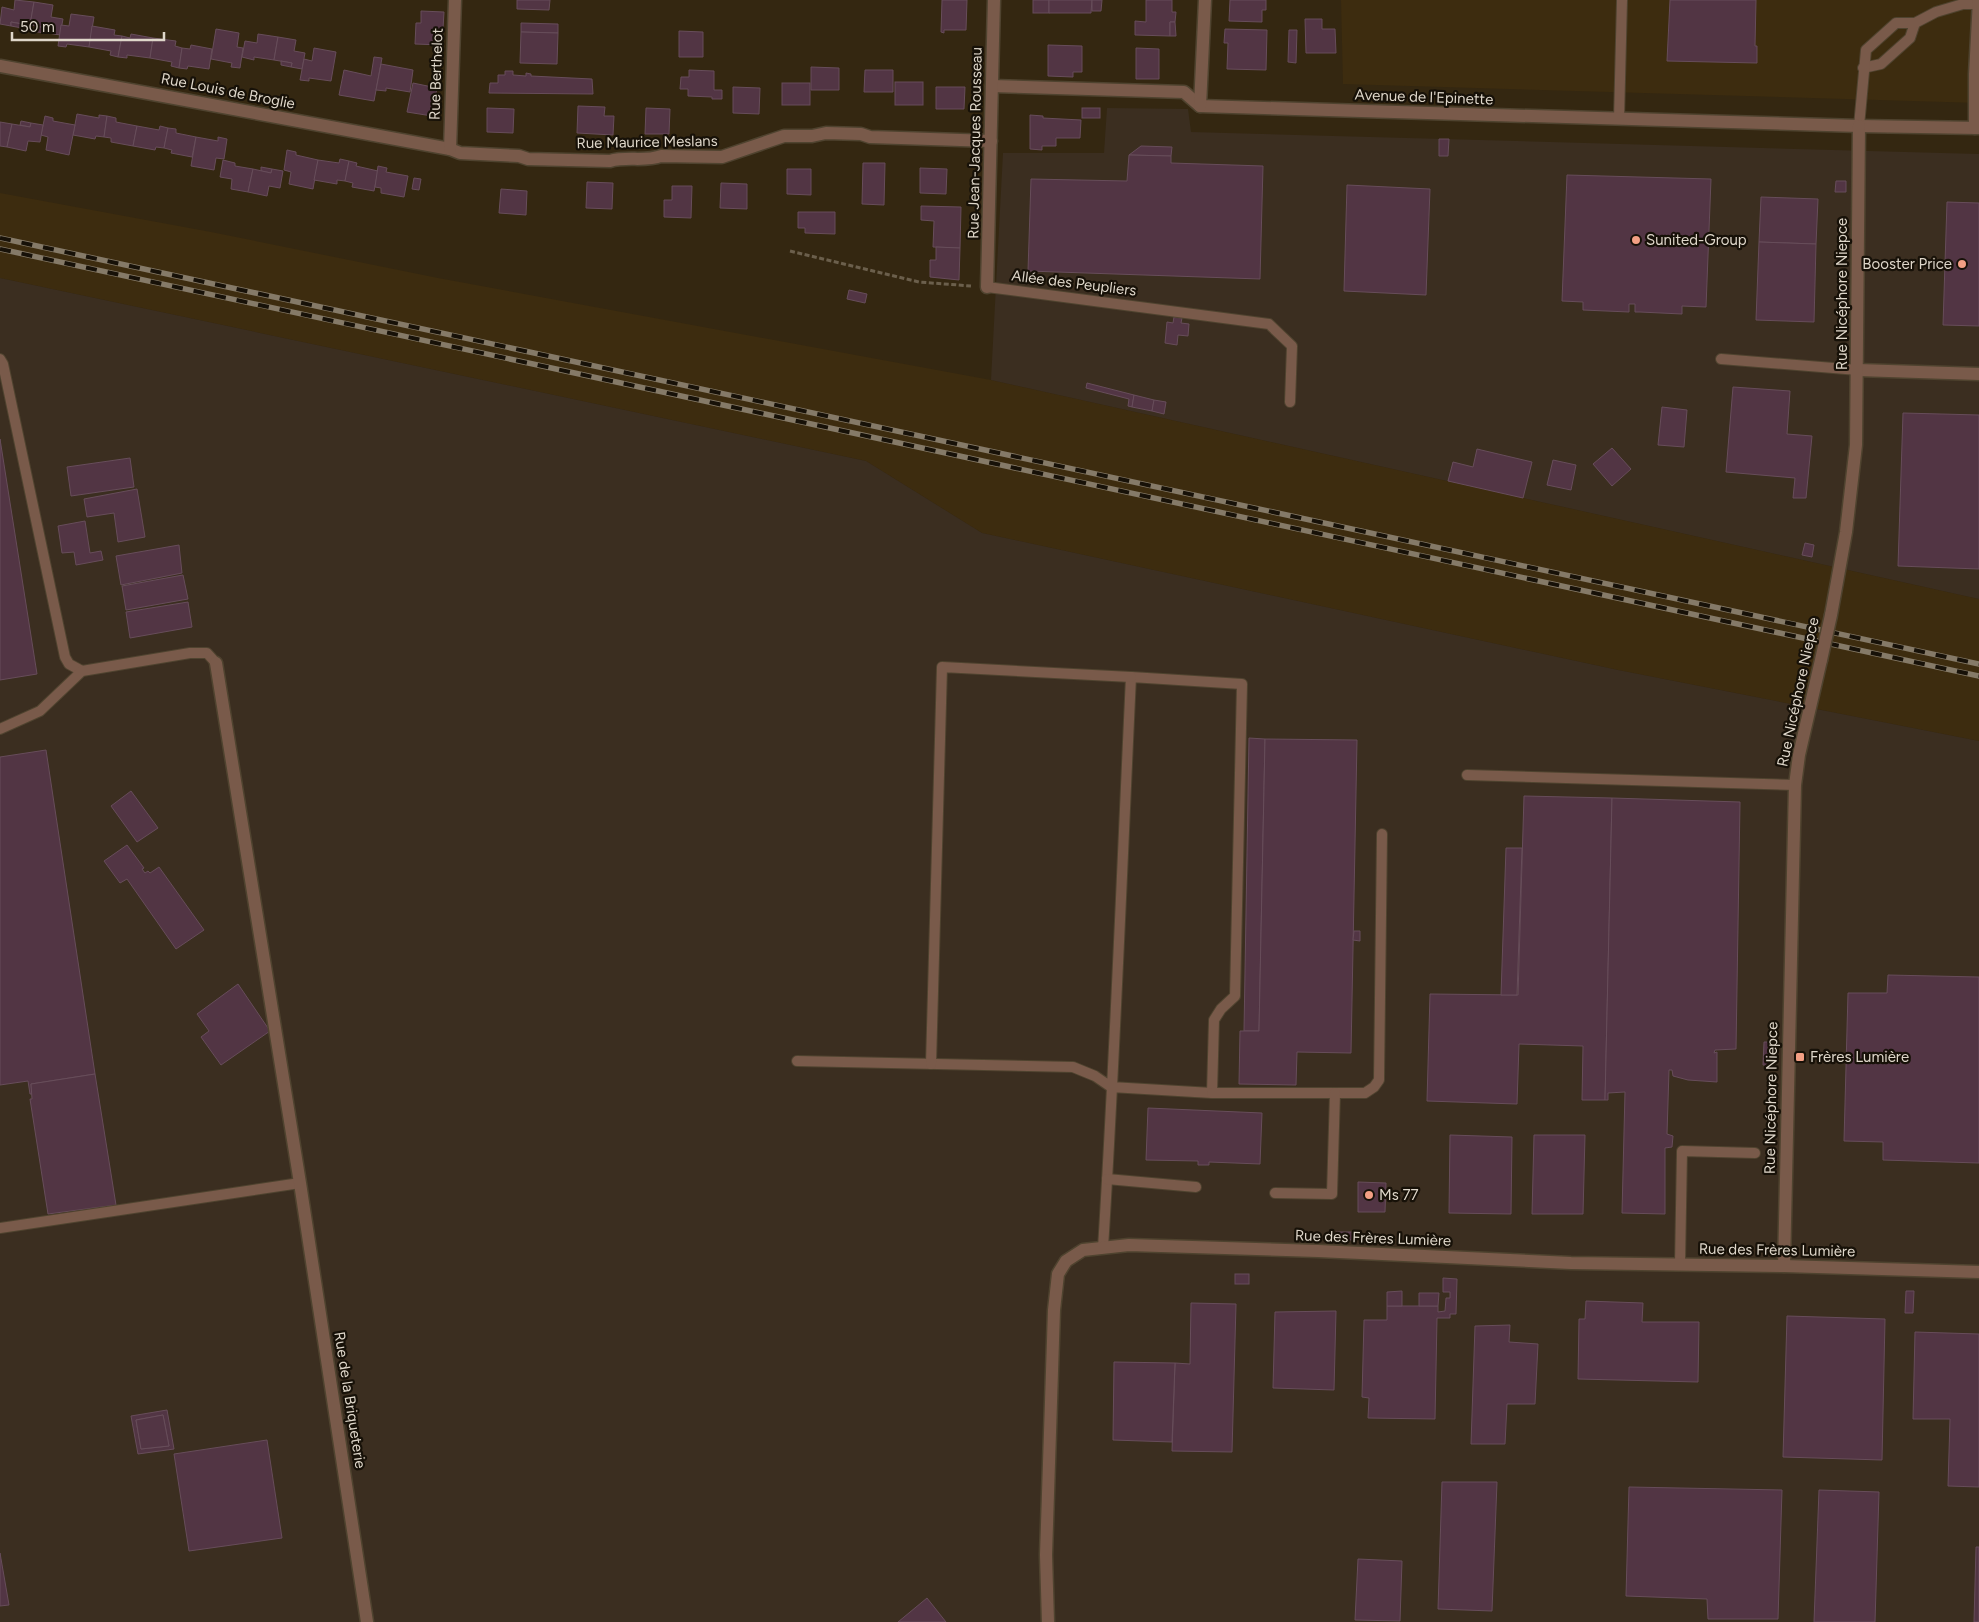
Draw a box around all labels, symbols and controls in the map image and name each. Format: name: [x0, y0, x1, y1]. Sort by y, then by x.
scale bar: [12, 10, 165, 42]
text: 50 m: [20, 18, 55, 36]
street label: Rue Berthelot: [425, 27, 447, 120]
street label: Rue Jean-Jacques Rousseau: [964, 47, 986, 239]
street label: Rue Louis de Broglie: [159, 69, 297, 113]
street label: Avenue de l'Epinette: [1354, 86, 1494, 108]
street label: Rue Maurice Meslans: [576, 132, 718, 152]
street label: Rue Nicéphore Niepce: [1833, 218, 1851, 370]
place label: Sunited-Group: [1646, 231, 1747, 249]
marker: Sunited-Group: [1630, 234, 1642, 246]
place label: Booster Price: [1862, 255, 1952, 273]
marker: Booster Price: [1956, 258, 1968, 270]
street label: Allée des Peupliers: [1011, 266, 1137, 300]
street label: Rue Nicéphore Niepce: [1773, 616, 1823, 768]
street label: Rue Nicéphore Niepce: [1761, 1022, 1781, 1174]
place label: Frères Lumière: [1810, 1048, 1909, 1066]
marker: Frères Lumière: [1794, 1051, 1806, 1063]
place label: Ms 77: [1379, 1186, 1419, 1204]
marker: Ms 77: [1363, 1189, 1375, 1201]
street label: Rue des Frères Lumière: [1295, 1226, 1451, 1250]
street label: Rue des Frères Lumière: [1699, 1240, 1855, 1260]
street label: Rue de la Briqueterie: [330, 1330, 370, 1470]

